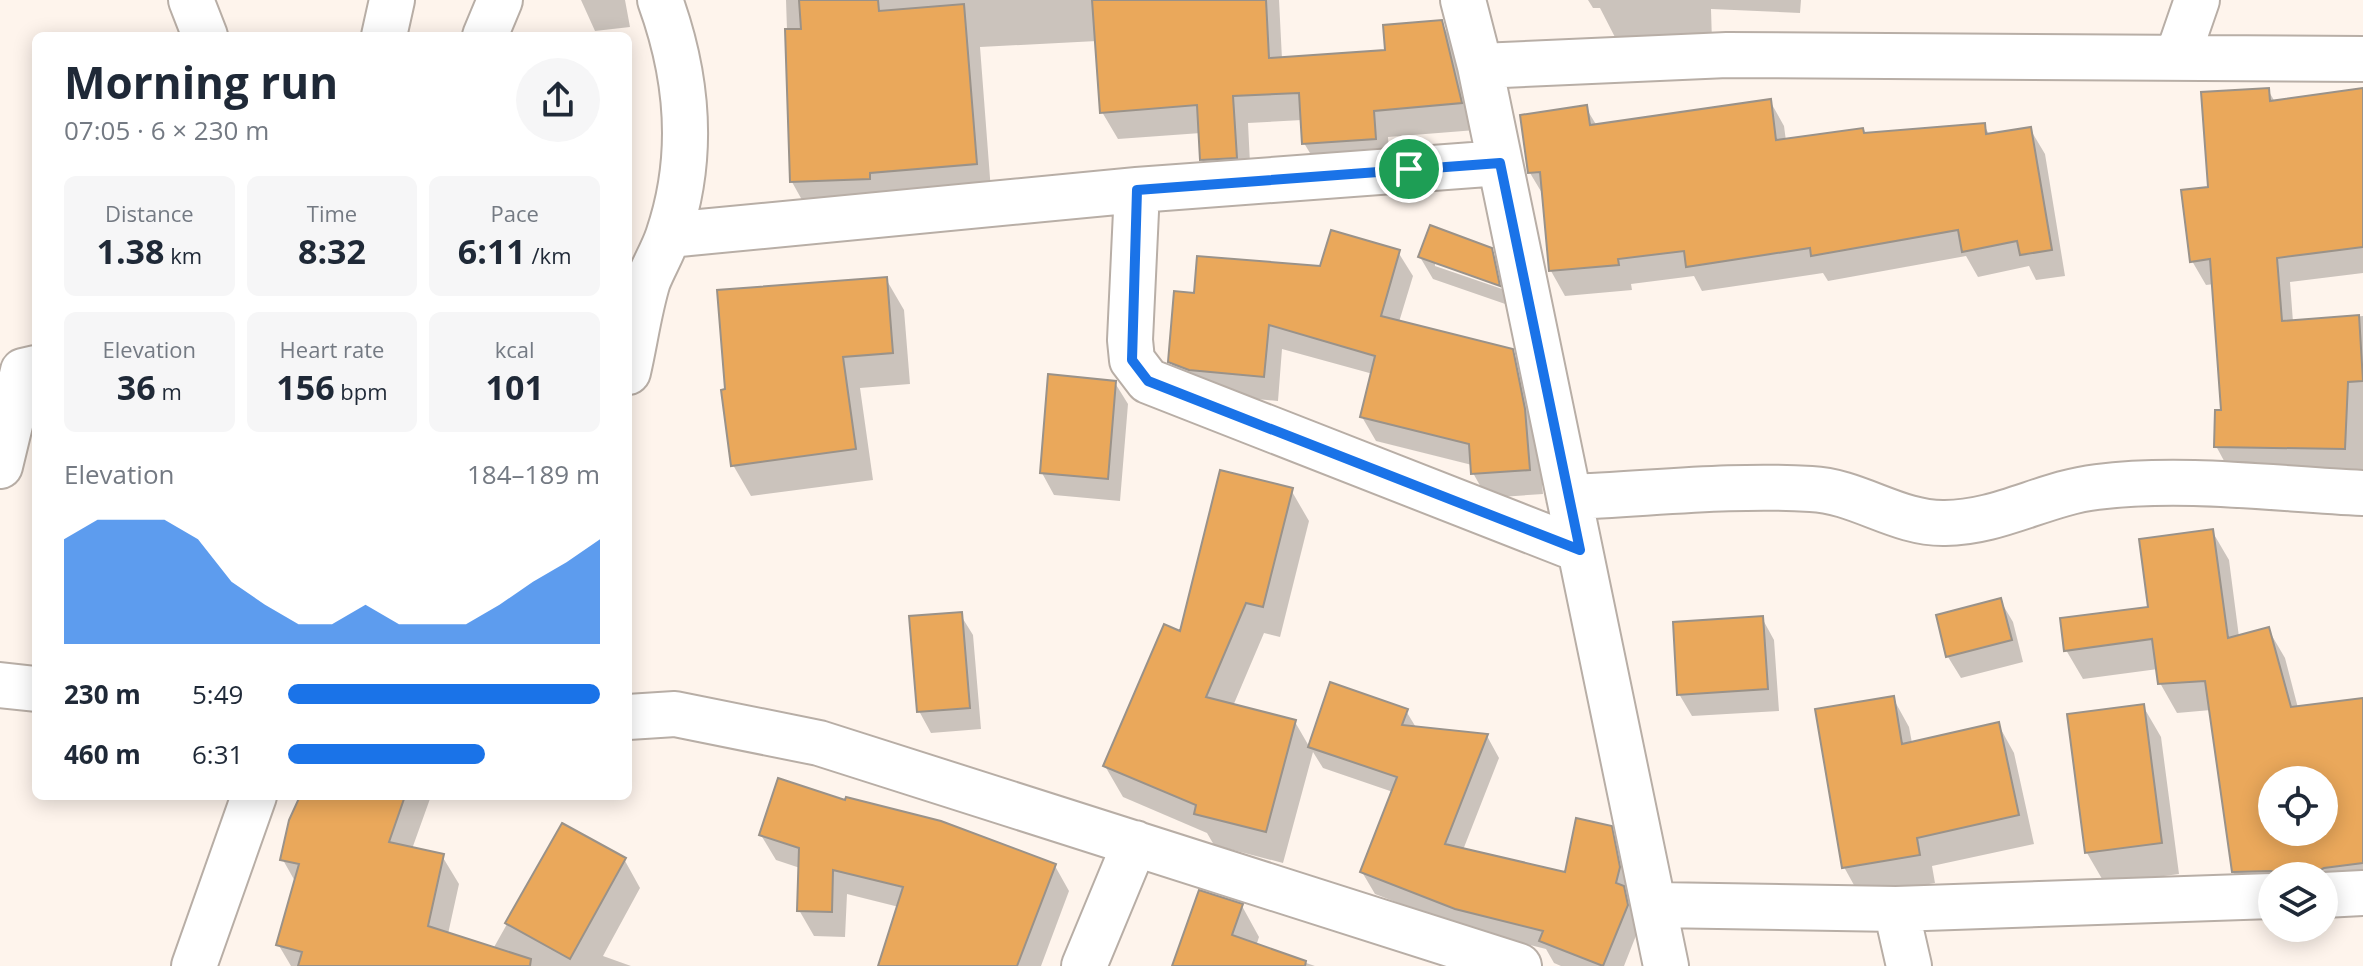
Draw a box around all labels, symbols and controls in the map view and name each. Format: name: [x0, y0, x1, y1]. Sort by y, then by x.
text: Morning run: [64, 52, 338, 112]
button: share: [516, 58, 600, 142]
text: 07:05 · 6 × 230 m: [64, 112, 269, 148]
pin: [1375, 135, 1443, 203]
icon: arrive: [1387, 147, 1431, 191]
text: Distance: [105, 198, 194, 228]
text: Time: [307, 198, 357, 228]
text: Pace: [490, 198, 539, 228]
text: 1.38: [96, 228, 165, 274]
text: 8:32: [298, 228, 366, 274]
text: 6:11: [458, 228, 526, 274]
text: km: [165, 240, 202, 270]
text: /km: [526, 240, 572, 270]
text: Elevation: [103, 334, 196, 364]
text: Heart rate: [280, 334, 384, 364]
text: kcal: [495, 334, 535, 364]
text: 36: [117, 364, 156, 410]
text: 156: [276, 364, 335, 410]
text: 101: [486, 364, 544, 410]
text: m: [156, 376, 182, 406]
text: bpm: [335, 376, 388, 406]
text: Elevation: [64, 456, 174, 492]
text: 184–189 m: [467, 456, 600, 492]
text: 230 m: [64, 676, 141, 712]
text: 5:49: [192, 676, 243, 712]
text: 460 m: [64, 736, 141, 772]
text: 6:31: [192, 736, 243, 772]
map controls: [2258, 766, 2338, 942]
button: locate: [2258, 766, 2338, 846]
button: layers: [2258, 862, 2338, 942]

